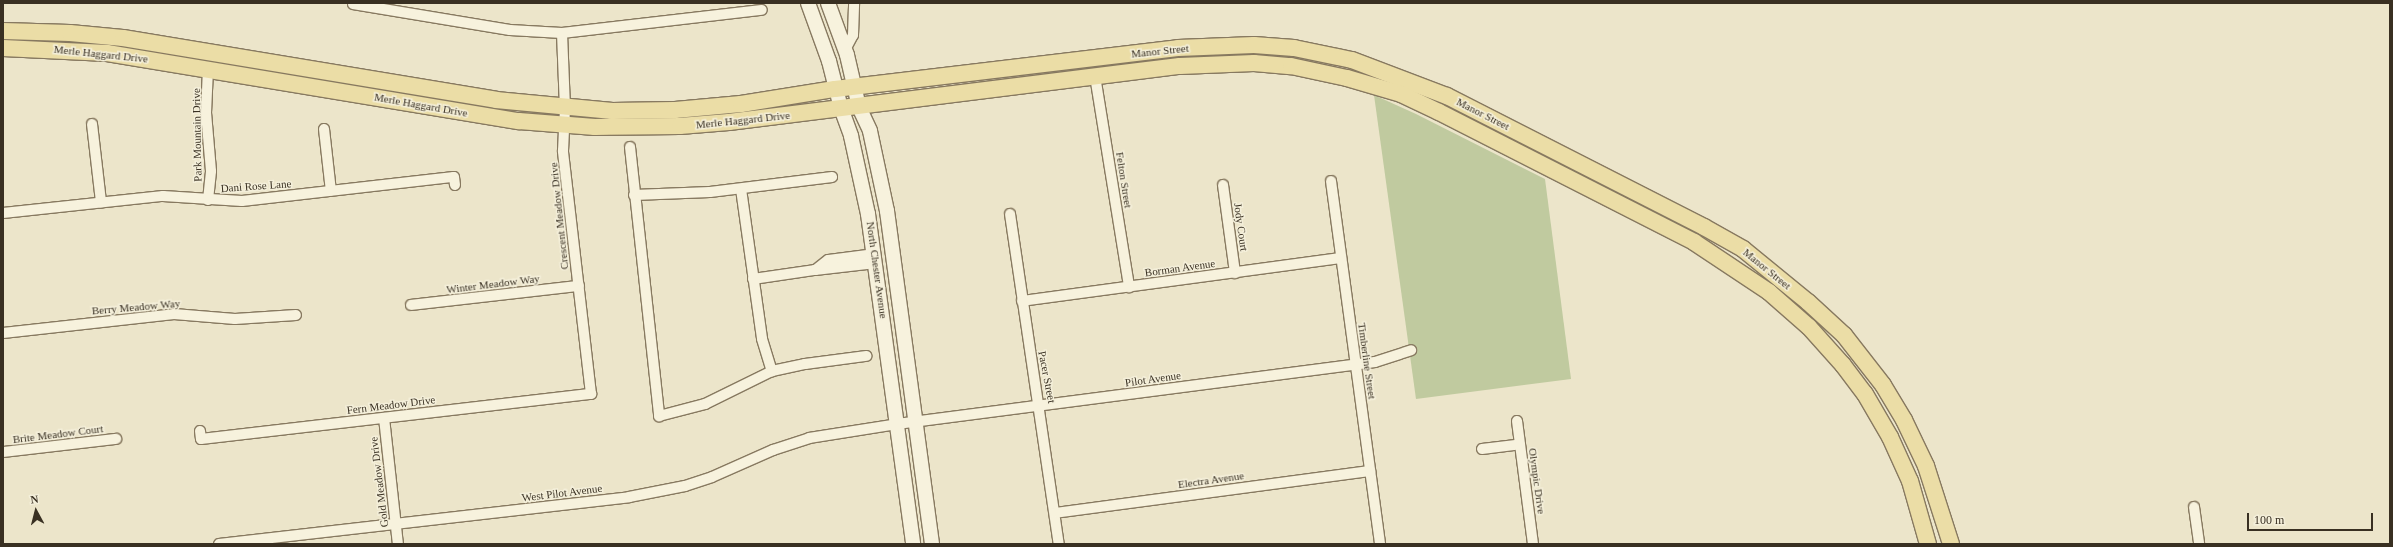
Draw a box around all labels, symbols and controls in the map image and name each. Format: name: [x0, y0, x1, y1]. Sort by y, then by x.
street label: Manor Street: [1131, 41, 1189, 61]
street label: Merle Haggard Drive: [53, 42, 149, 66]
street label: Park Mountain Drive: [190, 88, 204, 182]
street label: Merle Haggard Drive: [373, 90, 469, 120]
street label: Manor Street: [1454, 95, 1512, 133]
street label: Merle Haggard Drive: [695, 108, 791, 132]
street label: Felton Street: [1113, 151, 1135, 209]
street label: Crescent Meadow Drive: [547, 162, 571, 270]
street label: Dani Rose Lane: [220, 177, 292, 195]
street label: Jody Court: [1231, 202, 1251, 252]
street label: North Chester Avenue: [864, 220, 890, 320]
street label: Manor Street: [1740, 246, 1794, 292]
street label: Borman Avenue: [1144, 256, 1216, 280]
street label: Winter Meadow Way: [446, 272, 540, 296]
street label: Berry Meadow Way: [91, 297, 181, 317]
street label: Timberline Street: [1355, 322, 1379, 400]
street label: Pacer Street: [1035, 350, 1059, 404]
street label: Pilot Avenue: [1124, 369, 1182, 389]
street label: Fern Meadow Drive: [346, 393, 436, 417]
street label: Brite Meadow Court: [12, 422, 104, 446]
street label: Gold Meadow Drive: [367, 436, 391, 528]
street label: Olympic Drive: [1526, 447, 1548, 515]
street label: Electra Avenue: [1177, 469, 1245, 491]
street label: West Pilot Avenue: [521, 481, 603, 505]
north arrow: [16, 491, 56, 531]
text: N: [30, 493, 39, 506]
scale bar: [2249, 505, 2375, 531]
text: 100 m: [2254, 513, 2284, 527]

